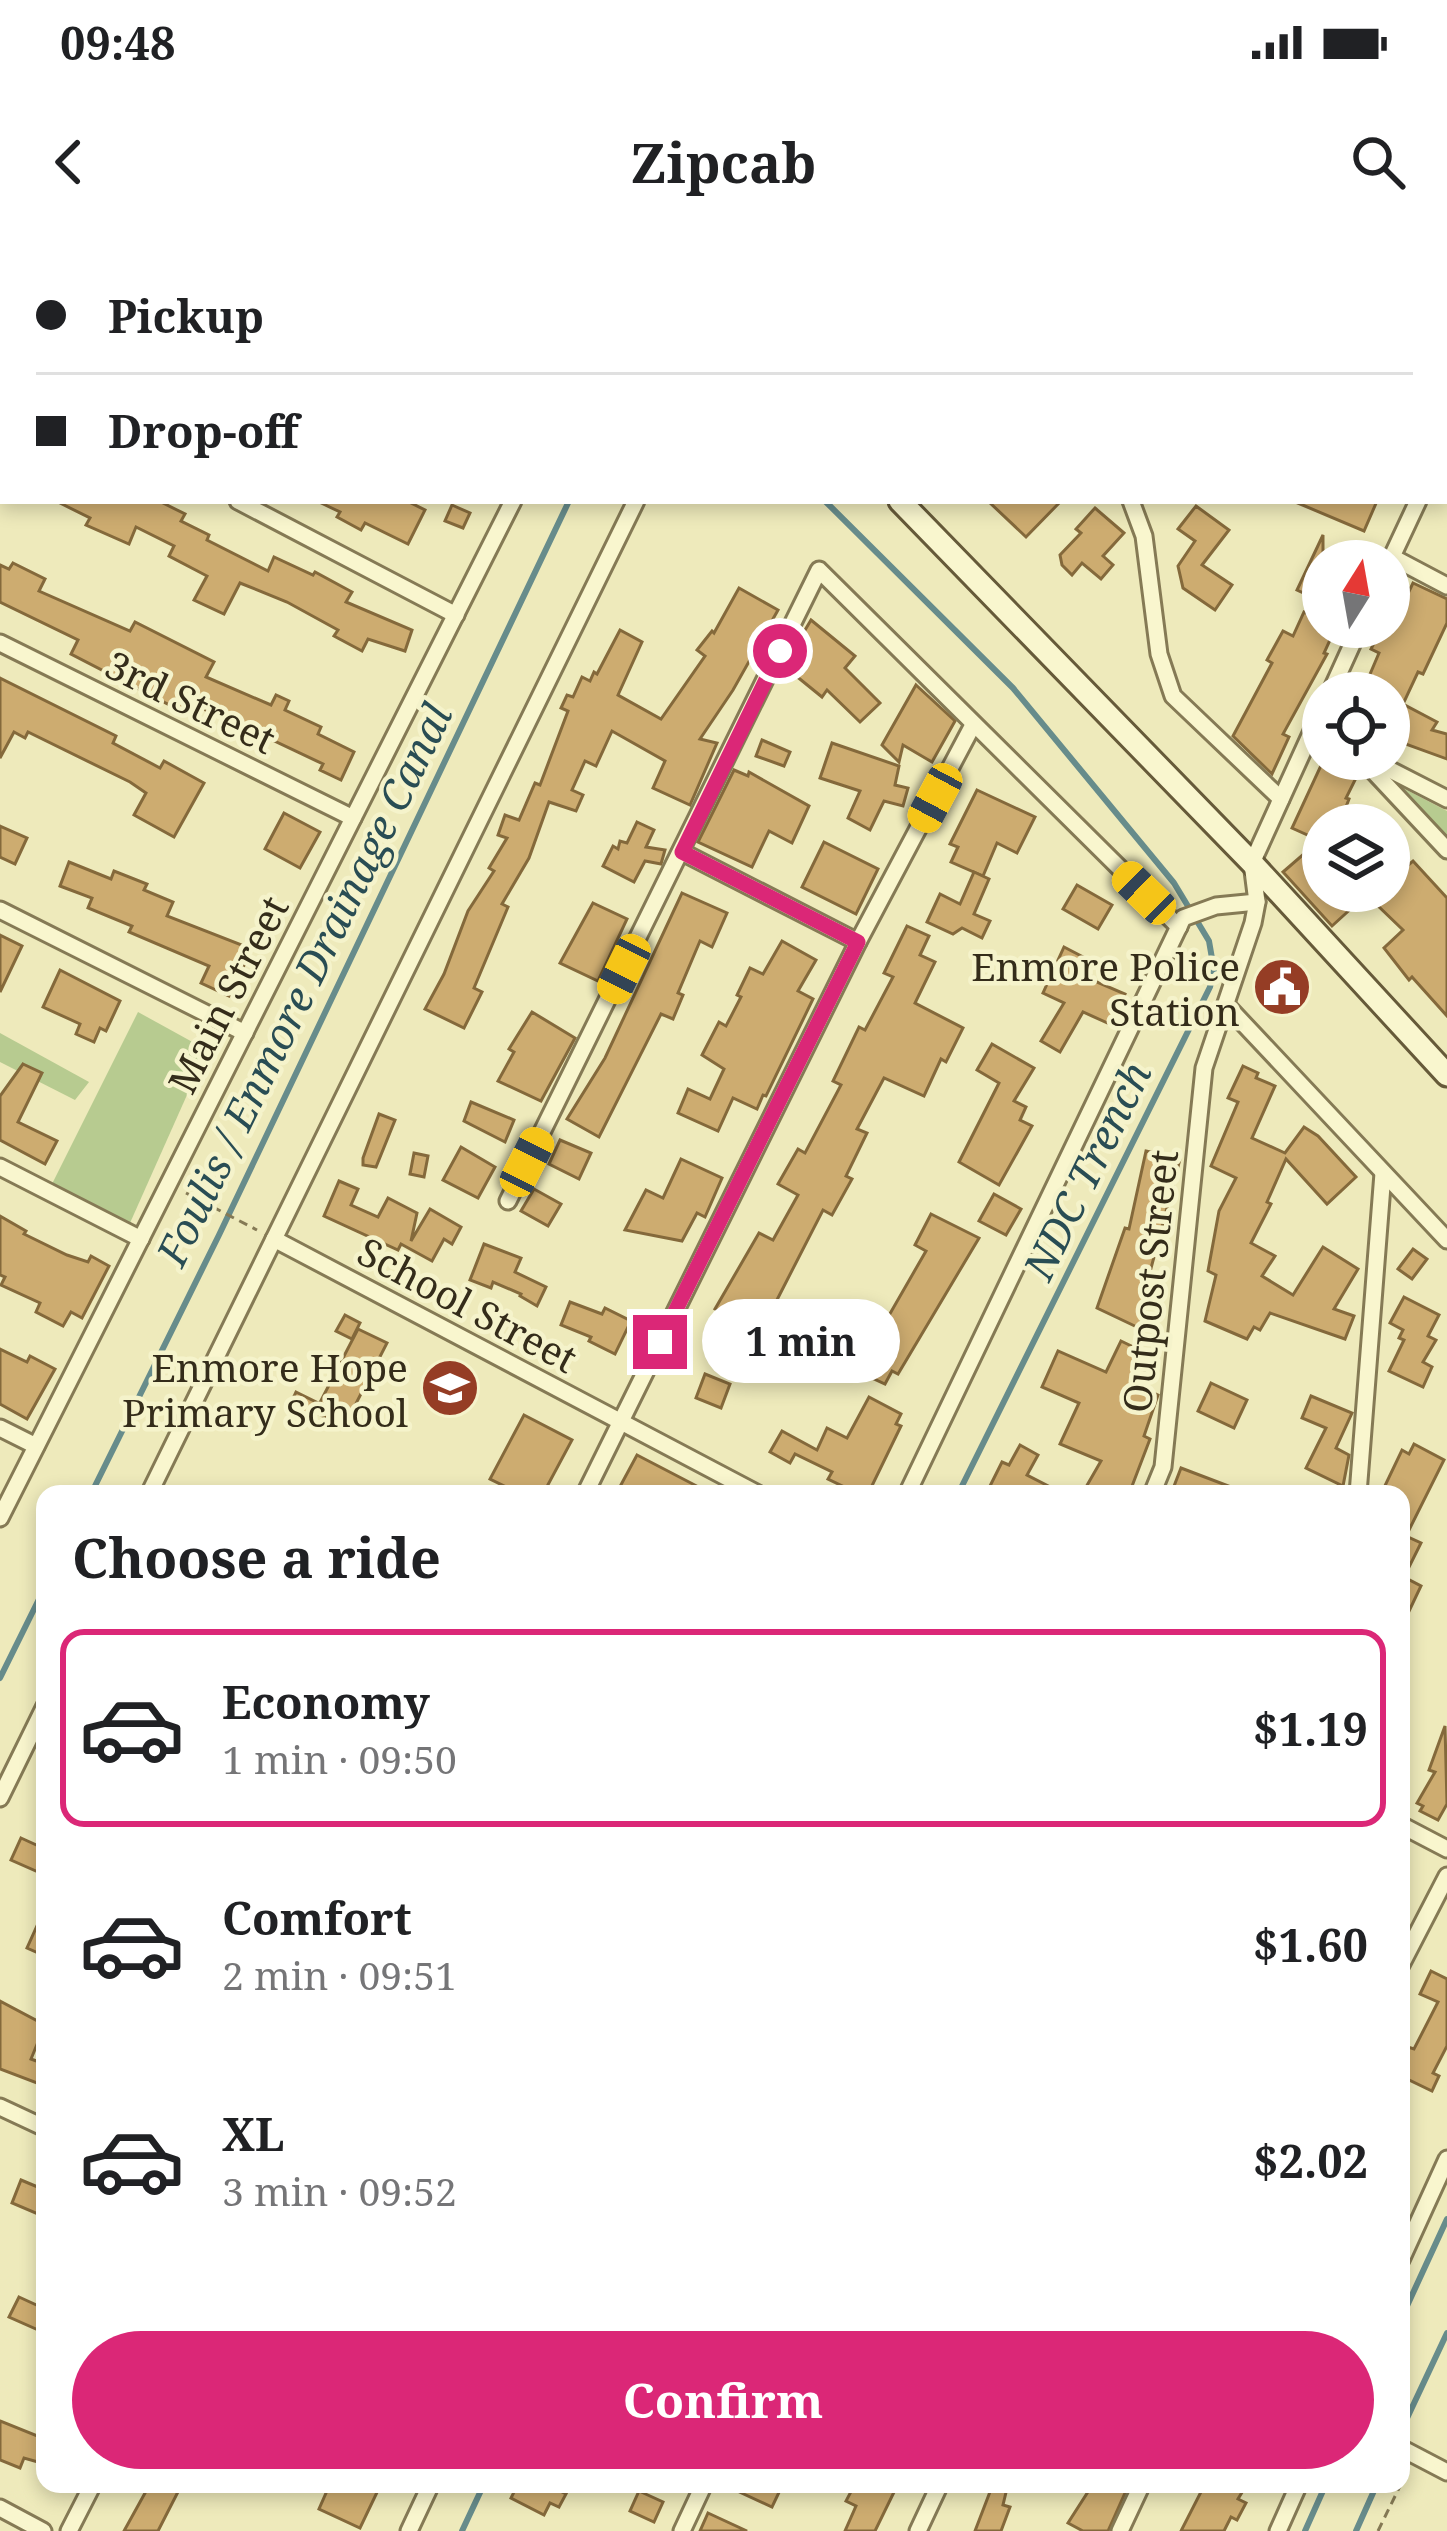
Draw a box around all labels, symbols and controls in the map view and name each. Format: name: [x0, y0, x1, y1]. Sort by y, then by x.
text: 09:48: [60, 12, 175, 73]
text: Zipcab: [631, 125, 816, 199]
icon: back: [36, 129, 102, 195]
icon: search: [1345, 129, 1411, 195]
text: Pickup: [108, 285, 264, 346]
text: Drop-off: [108, 400, 299, 461]
north arrow: [1302, 540, 1410, 648]
map controls: [1302, 540, 1410, 912]
route start: [753, 624, 807, 678]
street label: 3rd Street: [97, 637, 285, 765]
button: locate: [1302, 672, 1410, 780]
water label: Foulis / Enmore Drainage Canal: [141, 693, 464, 1275]
car: [902, 758, 968, 838]
button: layers: [1302, 804, 1410, 912]
car: [1106, 855, 1182, 931]
street label: Main Street: [155, 886, 299, 1102]
car: [592, 929, 656, 1009]
place label: Enmore Police Station: [971, 939, 1240, 1037]
public building icon: Enmore Police Station: [1251, 956, 1313, 1018]
water label: NDC Trench: [1008, 1052, 1163, 1289]
car: [495, 1122, 559, 1202]
street label: Outpost Street: [1109, 1147, 1189, 1415]
street label: School Street: [349, 1224, 587, 1384]
callout: 1 min: [702, 1300, 900, 1384]
text: 1 min: [746, 1314, 856, 1367]
route end: [633, 1315, 687, 1369]
place label: Enmore Hope Primary School: [122, 1340, 408, 1438]
school or university icon: Enmore Hope Primary School: [419, 1357, 481, 1419]
text: Choose a ride: [72, 1520, 441, 1594]
text: Economy: [222, 1671, 430, 1732]
icon: car: [78, 1674, 186, 1782]
text: $1.19: [1253, 1698, 1368, 1759]
text: 1 min · 09:50: [222, 1732, 457, 1785]
text: Comfort: [222, 1887, 412, 1948]
icon: car: [78, 1890, 186, 1998]
text: $1.60: [1253, 1914, 1368, 1975]
text: 2 min · 09:51: [222, 1948, 457, 2001]
text: XL: [222, 2103, 284, 2164]
icon: car: [78, 2106, 186, 2214]
text: $2.02: [1253, 2130, 1368, 2191]
text: 3 min · 09:52: [222, 2164, 457, 2217]
button: Confirm: [72, 2331, 1374, 2469]

